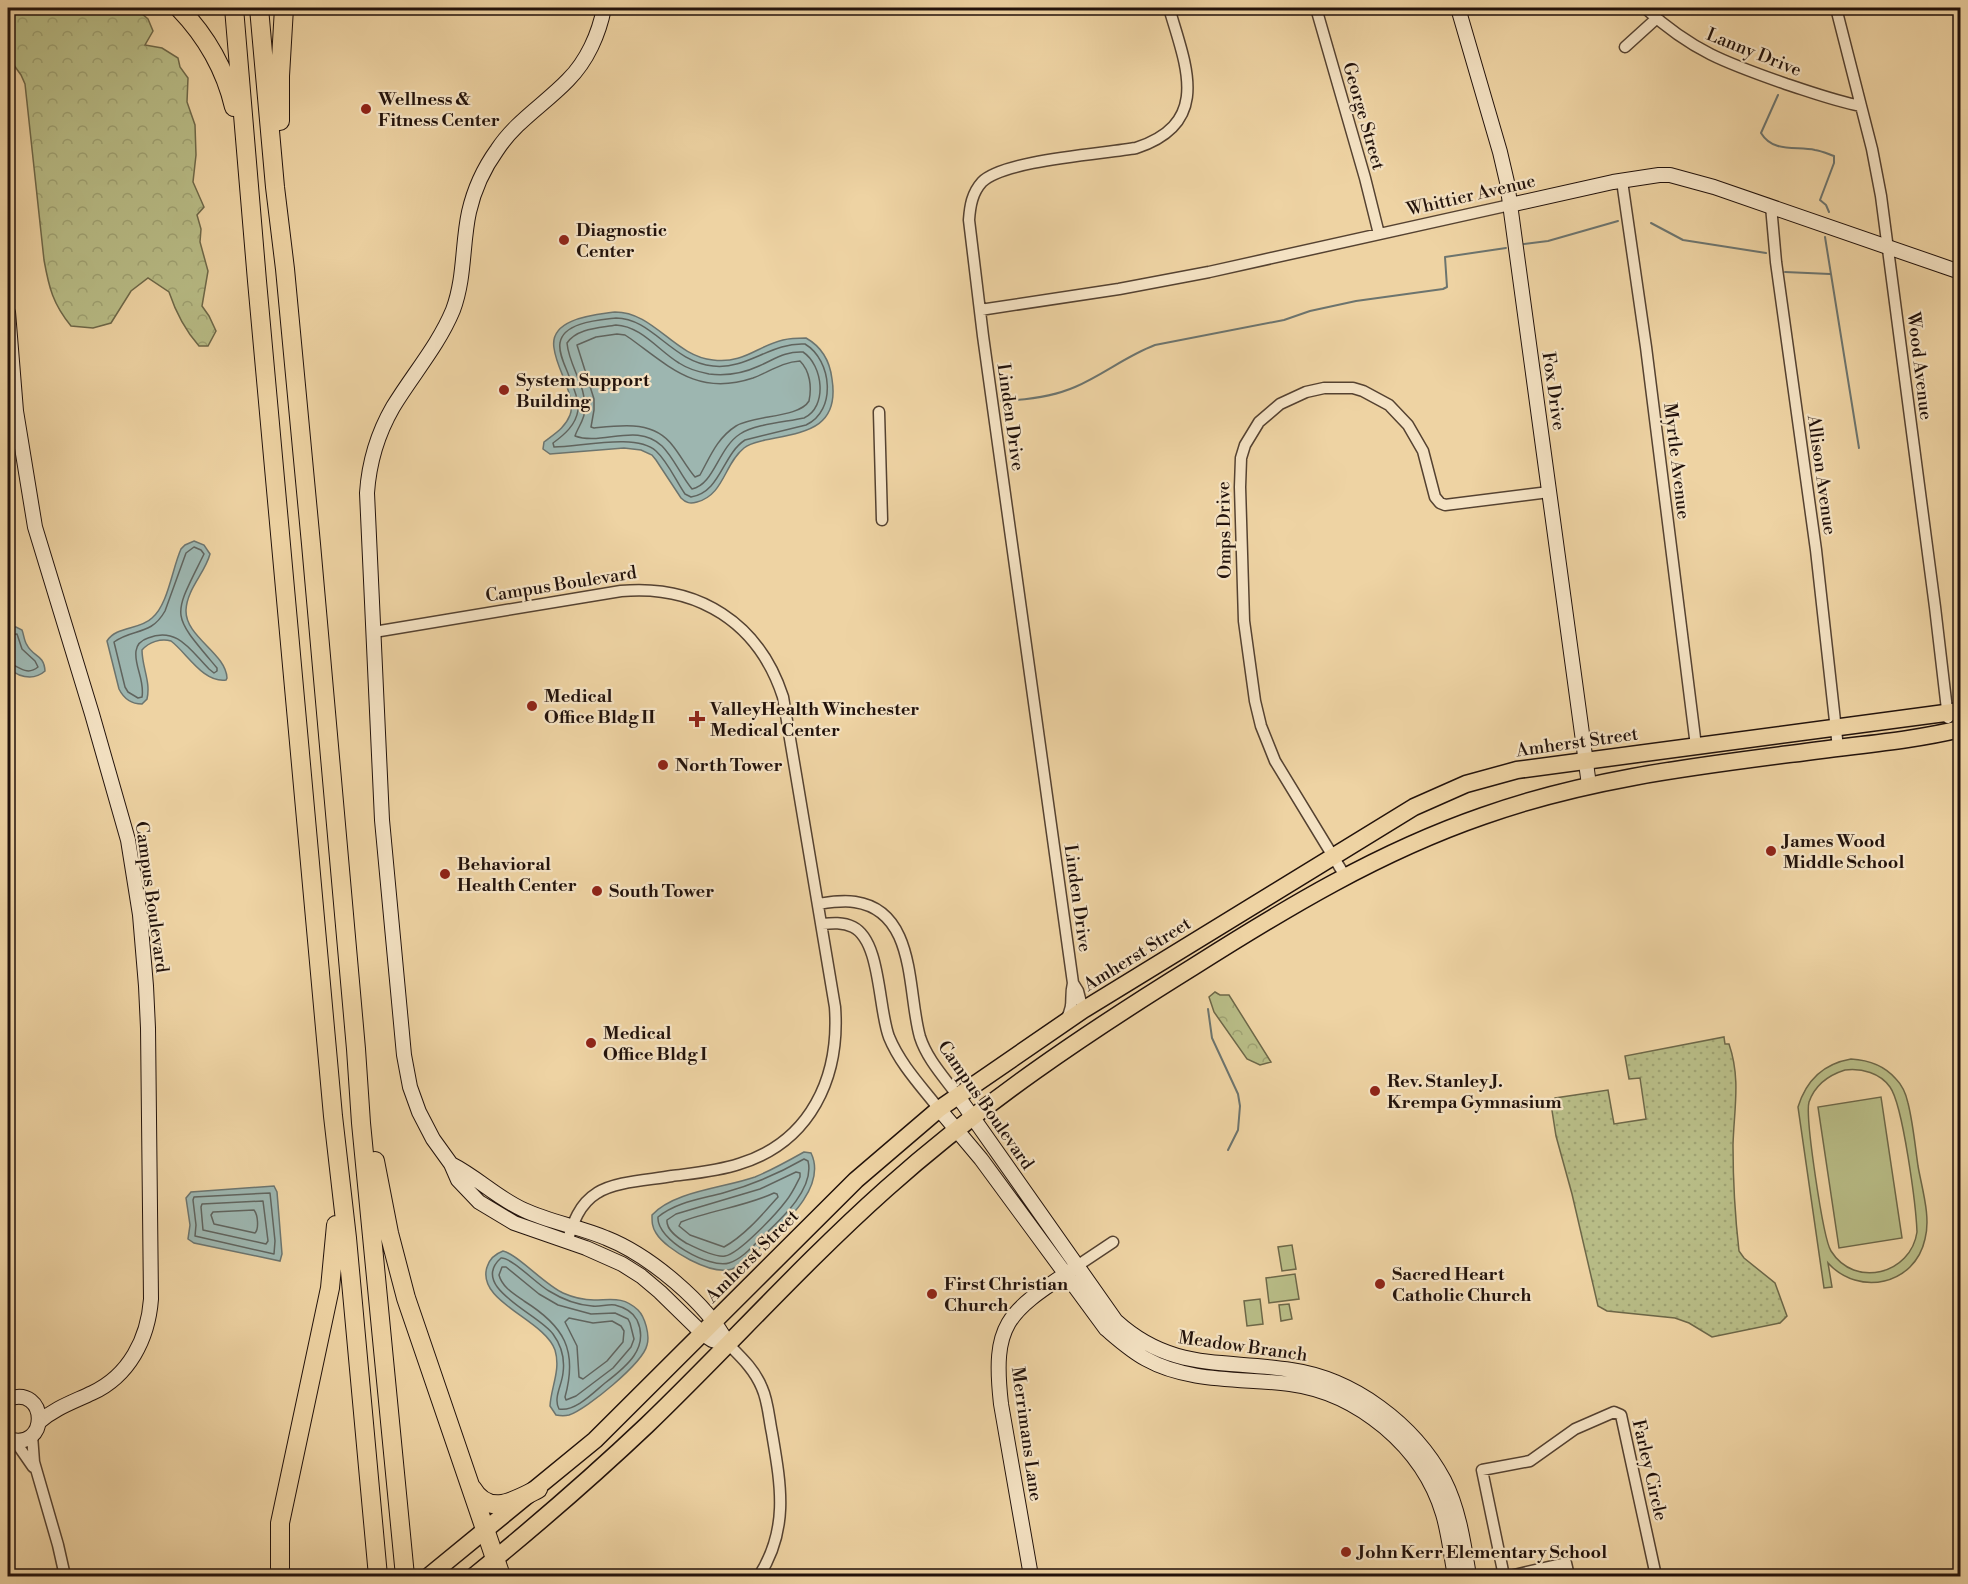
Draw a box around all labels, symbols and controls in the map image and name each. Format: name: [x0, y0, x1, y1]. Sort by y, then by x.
street label: Lanny Drive: [1703, 23, 1805, 82]
street label: George Street: [1337, 60, 1390, 173]
place label: Wellness & Fitness Center: [377, 88, 500, 132]
marker: Wellness & Fitness Center: [359, 102, 373, 116]
street label: Whittier Avenue: [1404, 170, 1538, 222]
place label: Diagnostic Center: [576, 219, 667, 263]
marker: Diagnostic Center: [557, 233, 571, 247]
street label: Wood Avenue: [1901, 310, 1938, 421]
street label: Fox Drive: [1537, 350, 1570, 432]
street label: Linden Drive: [992, 362, 1029, 472]
place label: System Support Building: [516, 369, 650, 413]
marker: System Support Building: [497, 383, 511, 397]
street label: Myrtle Avenue: [1658, 402, 1695, 521]
street label: Allison Avenue: [1802, 413, 1841, 536]
street label: Omps Drive: [1212, 481, 1237, 579]
street label: Campus Boulevard: [484, 561, 639, 608]
place label: Medical Office Bldg II: [544, 685, 655, 729]
place label: ValleyHealth Winchester Medical Center: [709, 698, 919, 742]
marker: Medical Office Bldg II: [525, 699, 539, 713]
marker: ValleyHealth Winchester Medical Center: [688, 710, 706, 728]
street label: Amherst Street: [1514, 722, 1640, 763]
place label: North Tower: [675, 754, 783, 777]
marker: North Tower: [656, 758, 670, 772]
street label: Campus Boulevard: [129, 820, 174, 975]
place label: James Wood Middle School: [1780, 830, 1904, 874]
street label: Linden Drive: [1059, 843, 1096, 953]
marker: James Wood Middle School: [1764, 844, 1778, 858]
place label: Behavioral Health Center: [457, 853, 577, 897]
marker: Behavioral Health Center: [438, 867, 452, 881]
place label: South Tower: [609, 880, 714, 903]
marker: South Tower: [590, 884, 604, 898]
street label: Amherst Street: [1078, 912, 1196, 997]
place label: Medical Office Bldg I: [603, 1022, 707, 1066]
marker: Medical Office Bldg I: [584, 1036, 598, 1050]
street label: Campus Boulevard: [932, 1036, 1039, 1175]
place label: Rev. Stanley J. Krempa Gymnasium: [1387, 1070, 1562, 1114]
marker: Rev. Stanley J. Krempa Gymnasium: [1368, 1084, 1382, 1098]
street label: Amherst Street: [700, 1204, 804, 1309]
place label: Sacred Heart Catholic Church: [1392, 1263, 1531, 1307]
place label: First Christian Church: [944, 1273, 1068, 1317]
marker: Sacred Heart Catholic Church: [1373, 1277, 1387, 1291]
marker: First Christian Church: [925, 1287, 939, 1301]
street label: Meadow Branch: [1177, 1326, 1309, 1367]
street label: Merrimans Lane: [1006, 1365, 1047, 1503]
street label: Farley Circle: [1627, 1417, 1672, 1523]
place label: John Kerr Elementary School: [1355, 1541, 1607, 1564]
marker: John Kerr Elementary School: [1339, 1545, 1353, 1559]

